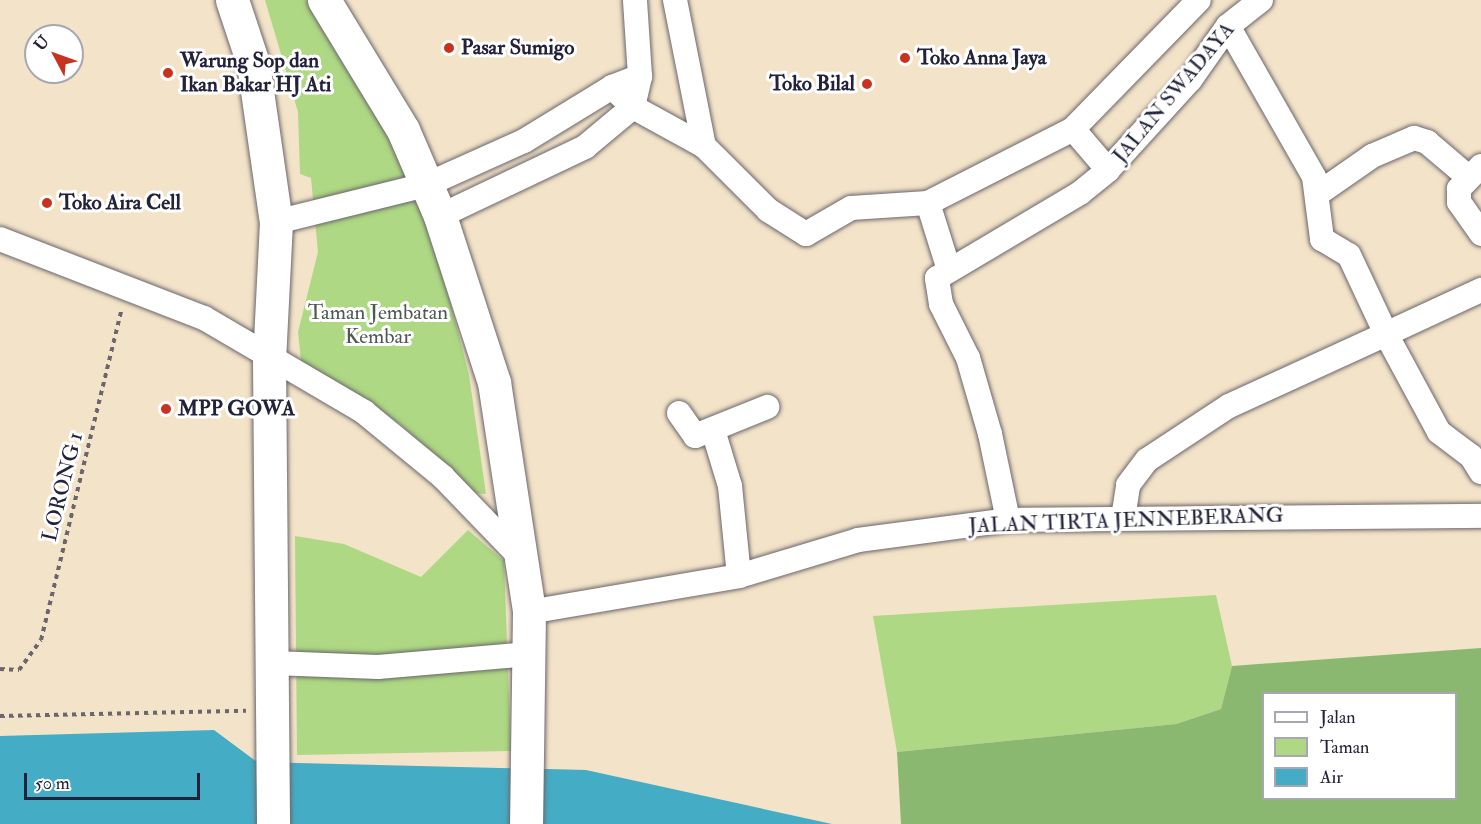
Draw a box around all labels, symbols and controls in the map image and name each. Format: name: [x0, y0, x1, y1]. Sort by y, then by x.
street label: JALAN SWADAYA: [1108, 18, 1240, 168]
north arrow: [24, 24, 84, 84]
text: U: [30, 32, 54, 55]
place label: Pasar Sumigo: [461, 35, 574, 61]
marker: Pasar Sumigo: [442, 41, 456, 55]
place label: Toko Anna Jaya: [917, 45, 1046, 71]
place label: Warung Sop dan Ikan Bakar HJ Ati: [180, 48, 331, 98]
marker: Toko Anna Jaya: [898, 51, 912, 65]
marker: Warung Sop dan Ikan Bakar HJ Ati: [161, 66, 175, 80]
place label: Toko Bilal: [769, 71, 855, 97]
marker: Toko Bilal: [860, 77, 874, 91]
place label: Toko Aira Cell: [59, 190, 181, 216]
marker: Toko Aira Cell: [40, 196, 54, 210]
park label: Taman Jembatan Kembar: [308, 300, 448, 350]
place label: MPP GOWA: [178, 396, 295, 422]
marker: MPP GOWA: [159, 402, 173, 416]
street label: LORONG 1: [37, 430, 89, 544]
street label: JALAN TIRTA JENNEBERANG: [968, 503, 1284, 539]
legend: [1262, 692, 1457, 800]
text: Jalan: [1320, 706, 1356, 729]
text: Taman: [1320, 736, 1369, 759]
scale bar: [27, 761, 202, 799]
text: Air: [1320, 766, 1343, 789]
text: 50 m: [35, 772, 70, 795]

